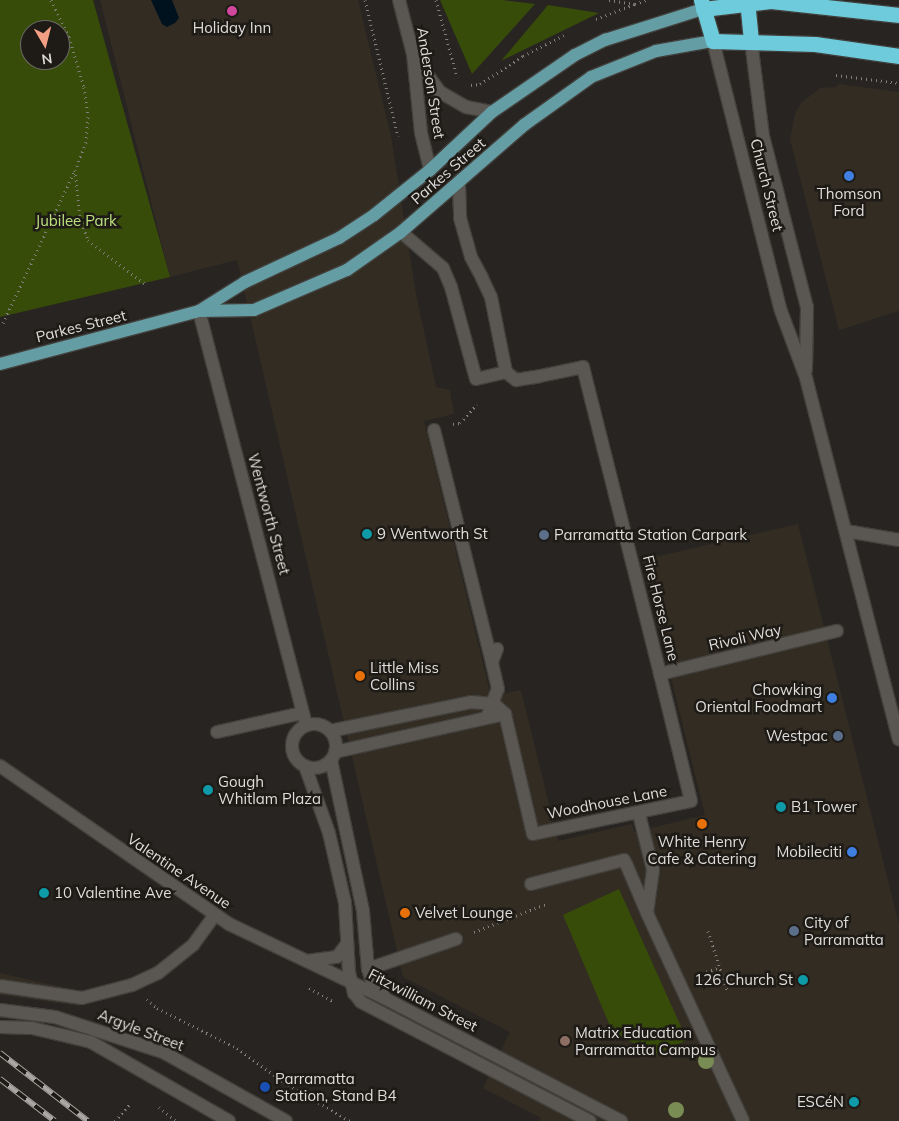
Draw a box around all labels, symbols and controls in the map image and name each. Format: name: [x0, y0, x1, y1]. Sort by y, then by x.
marker: Holiday Inn: [226, 5, 238, 17]
place label: Holiday Inn: [193, 19, 271, 37]
north arrow: [20, 20, 70, 70]
street label: Anderson Street: [413, 26, 449, 140]
text: N: [40, 49, 53, 69]
street label: Parkes Street: [407, 134, 489, 208]
street label: Church Street: [747, 137, 787, 233]
marker: Thomson Ford: [843, 170, 855, 182]
place label: Thomson Ford: [817, 184, 881, 219]
park label: Jubilee Park: [35, 212, 117, 230]
street label: Parkes Street: [34, 306, 128, 346]
street label: Wentworth Street: [244, 451, 294, 577]
place label: 9 Wentworth St: [377, 525, 488, 543]
place label: Parramatta Station Carpark: [554, 526, 747, 544]
marker: 9 Wentworth St: [361, 528, 373, 540]
marker: Parramatta Station Carpark: [538, 529, 550, 541]
street label: Fire Horse Lane: [639, 553, 683, 663]
street label: Rivoli Way: [707, 620, 783, 654]
place label: Little Miss Collins: [370, 658, 439, 693]
marker: Little Miss Collins: [354, 670, 366, 682]
place label: Chowking Oriental Foodmart: [695, 680, 822, 715]
marker: Chowking Oriental Foodmart: [826, 692, 838, 704]
place label: Westpac: [766, 727, 828, 745]
marker: Westpac: [832, 730, 844, 742]
place label: Gough Whitlam Plaza: [218, 772, 321, 807]
street label: Woodhouse Lane: [546, 782, 668, 822]
marker: Gough Whitlam Plaza: [202, 784, 214, 796]
place label: B1 Tower: [791, 798, 857, 816]
marker: B1 Tower: [775, 801, 787, 813]
marker: White Henry Cafe & Catering: [696, 818, 708, 830]
street label: Valentine Avenue: [124, 830, 234, 912]
place label: White Henry Cafe & Catering: [647, 832, 757, 867]
place label: Mobileciti: [776, 843, 842, 861]
marker: Mobileciti: [846, 846, 858, 858]
place label: 10 Valentine Ave: [54, 884, 171, 902]
marker: 10 Valentine Ave: [38, 887, 50, 899]
place label: Velvet Lounge: [415, 904, 513, 922]
marker: Velvet Lounge: [399, 907, 411, 919]
place label: City of Parramatta: [804, 913, 884, 948]
marker: City of Parramatta: [788, 925, 800, 937]
street label: Fitzwilliam Street: [366, 965, 480, 1035]
place label: 126 Church St: [694, 971, 793, 989]
marker: 126 Church St: [797, 974, 809, 986]
street label: Argyle Street: [96, 1005, 186, 1055]
place label: Matrix Education Parramatta Campus: [575, 1023, 716, 1058]
marker: Matrix Education Parramatta Campus: [559, 1035, 571, 1047]
place label: Parramatta Station, Stand B4: [275, 1069, 397, 1104]
marker: Parramatta Station, Stand B4: [259, 1081, 271, 1093]
place label: ESCéN: [797, 1093, 844, 1111]
marker: ESCéN: [848, 1096, 860, 1108]

